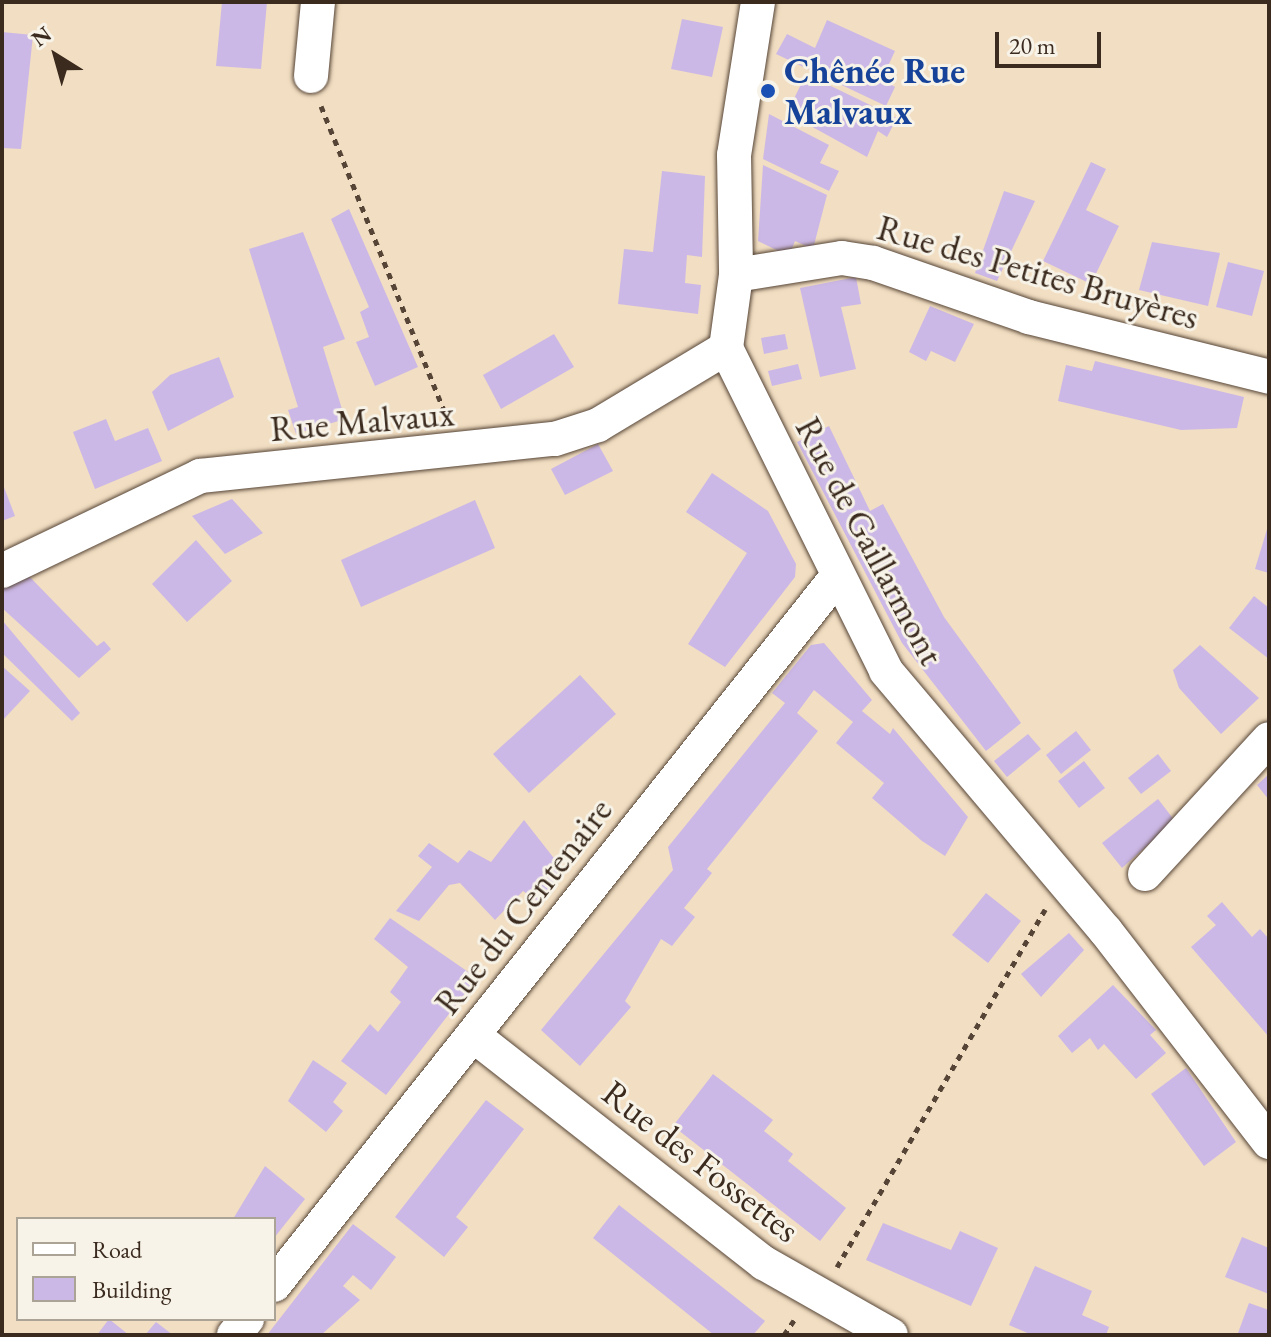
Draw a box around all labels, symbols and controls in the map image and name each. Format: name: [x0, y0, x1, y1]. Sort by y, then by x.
north arrow: [16, 16, 96, 96]
scale bar: [999, 16, 1105, 66]
text: N: [25, 19, 57, 53]
text: 20 m: [1009, 30, 1056, 61]
place label: Chênée Rue Malvaux: [784, 48, 965, 133]
marker: Chênée Rue Malvaux: [759, 82, 777, 100]
street label: Rue des Petites Bruyères: [872, 205, 1204, 339]
street label: Rue Malvaux: [268, 391, 456, 451]
street label: Rue de Gaillarmont: [786, 410, 954, 672]
street label: Rue du Centenaire: [425, 789, 621, 1023]
street label: Rue des Fossettes: [594, 1071, 808, 1251]
legend: [16, 1217, 276, 1321]
text: Road: [92, 1234, 142, 1265]
text: Building: [92, 1274, 172, 1305]

